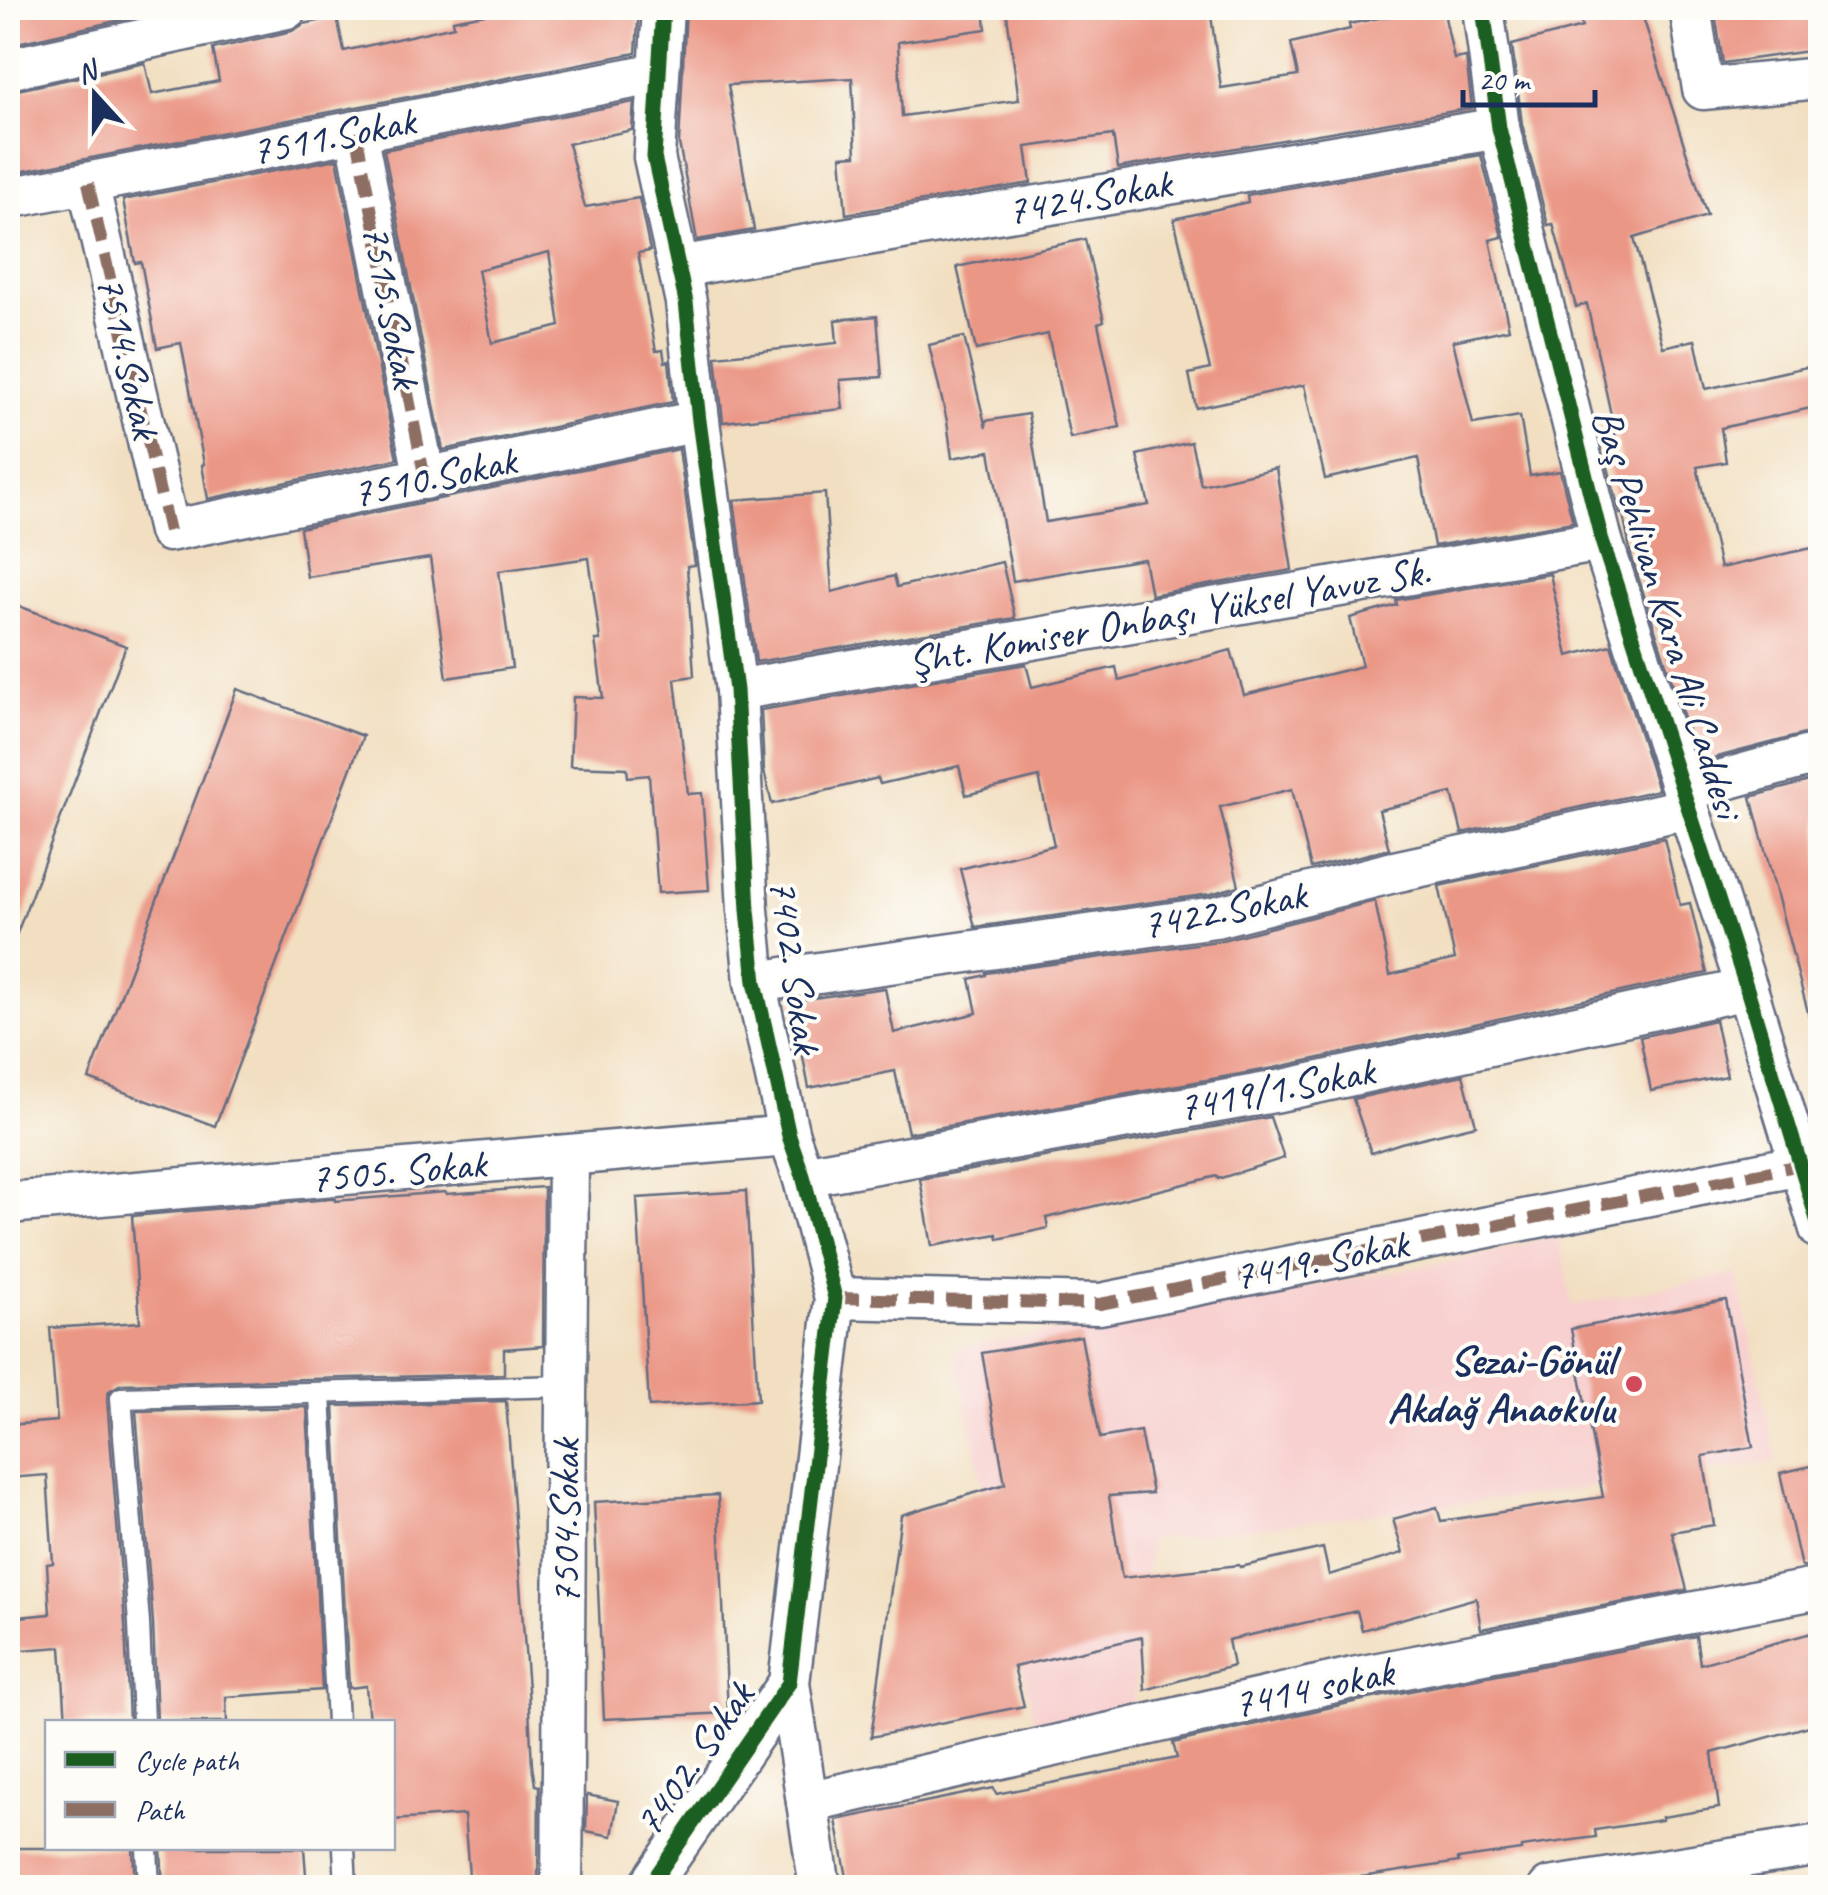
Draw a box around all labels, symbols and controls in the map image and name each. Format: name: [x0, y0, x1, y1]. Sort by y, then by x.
north arrow: [45, 45, 145, 145]
scale bar: [1463, 45, 1596, 107]
text: N: [72, 51, 105, 92]
text: 20 m: [1478, 61, 1531, 99]
street label: 7511.Sokak: [246, 94, 422, 178]
street label: 7424.Sokak: [1003, 156, 1178, 238]
street label: 7515.Sokak: [349, 219, 433, 395]
street label: 7514.Sokak: [83, 270, 173, 447]
street label: Baş Pehlivan Kara Ali Caddesi: [1580, 402, 1756, 829]
street label: 7510.Sokak: [347, 433, 523, 520]
street label: Şht. Komiser Onbaşı Yüksel Yavuz Sk.: [904, 544, 1434, 688]
street label: 7422.Sokak: [1137, 868, 1313, 952]
street label: 7402. Sokak: [756, 875, 834, 1060]
street label: 7419/1.Sokak: [1173, 1043, 1381, 1134]
street label: 7505. Sokak: [308, 1137, 491, 1205]
street label: 7419. Sokak: [1229, 1217, 1415, 1303]
place label: Sezai-Gönül Akdağ Anaokulu: [1388, 1334, 1623, 1435]
marker: Sezai-Gönül Akdağ Anaokulu: [1623, 1373, 1645, 1395]
street label: 7504.Sokak: [539, 1436, 592, 1605]
street label: 7414 sokak: [1228, 1645, 1401, 1731]
street label: 7402. Sokak: [622, 1669, 768, 1846]
legend: [45, 1720, 395, 1850]
text: Cycle path: [135, 1741, 239, 1779]
text: Path: [135, 1791, 186, 1829]

